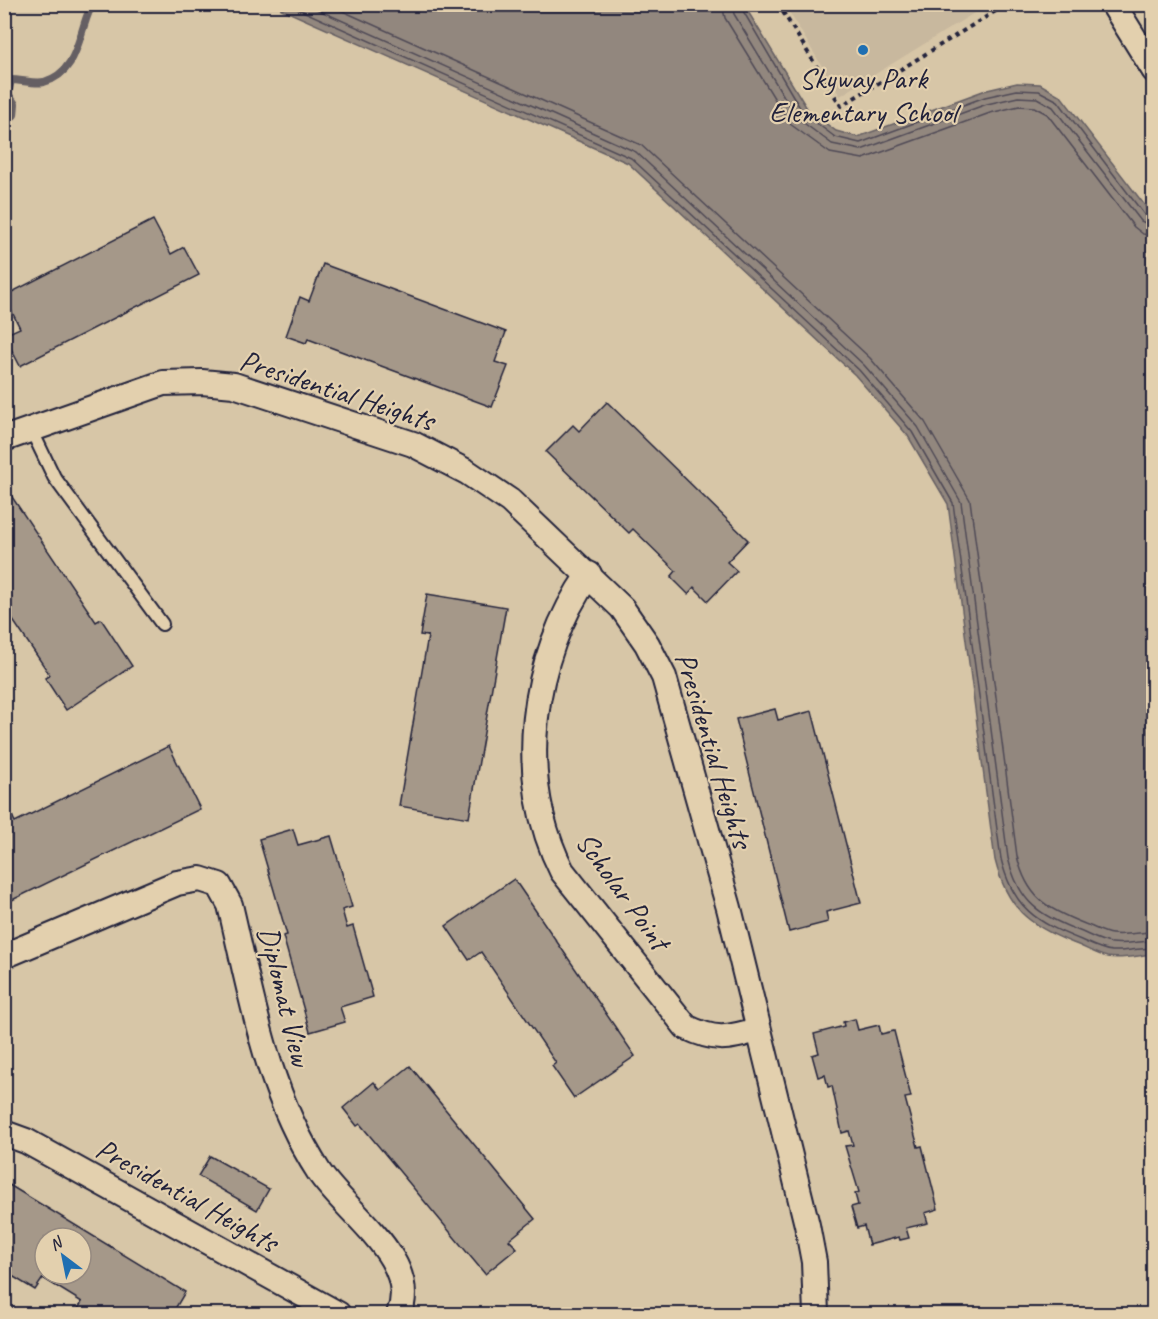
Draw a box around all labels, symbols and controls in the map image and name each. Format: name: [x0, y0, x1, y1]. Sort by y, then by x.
marker: Skyway Park Elementary School: [856, 43, 870, 57]
place label: Skyway Park Elementary School: [769, 59, 962, 131]
street label: Presidential Heights: [235, 341, 442, 440]
street label: Presidential Heights: [666, 648, 762, 855]
street label: Scholar Point: [567, 825, 681, 961]
street label: Diplomat View: [249, 922, 321, 1072]
street label: Presidential Heights: [89, 1129, 287, 1262]
north arrow: [33, 1226, 93, 1286]
text: N: [46, 1231, 68, 1255]

